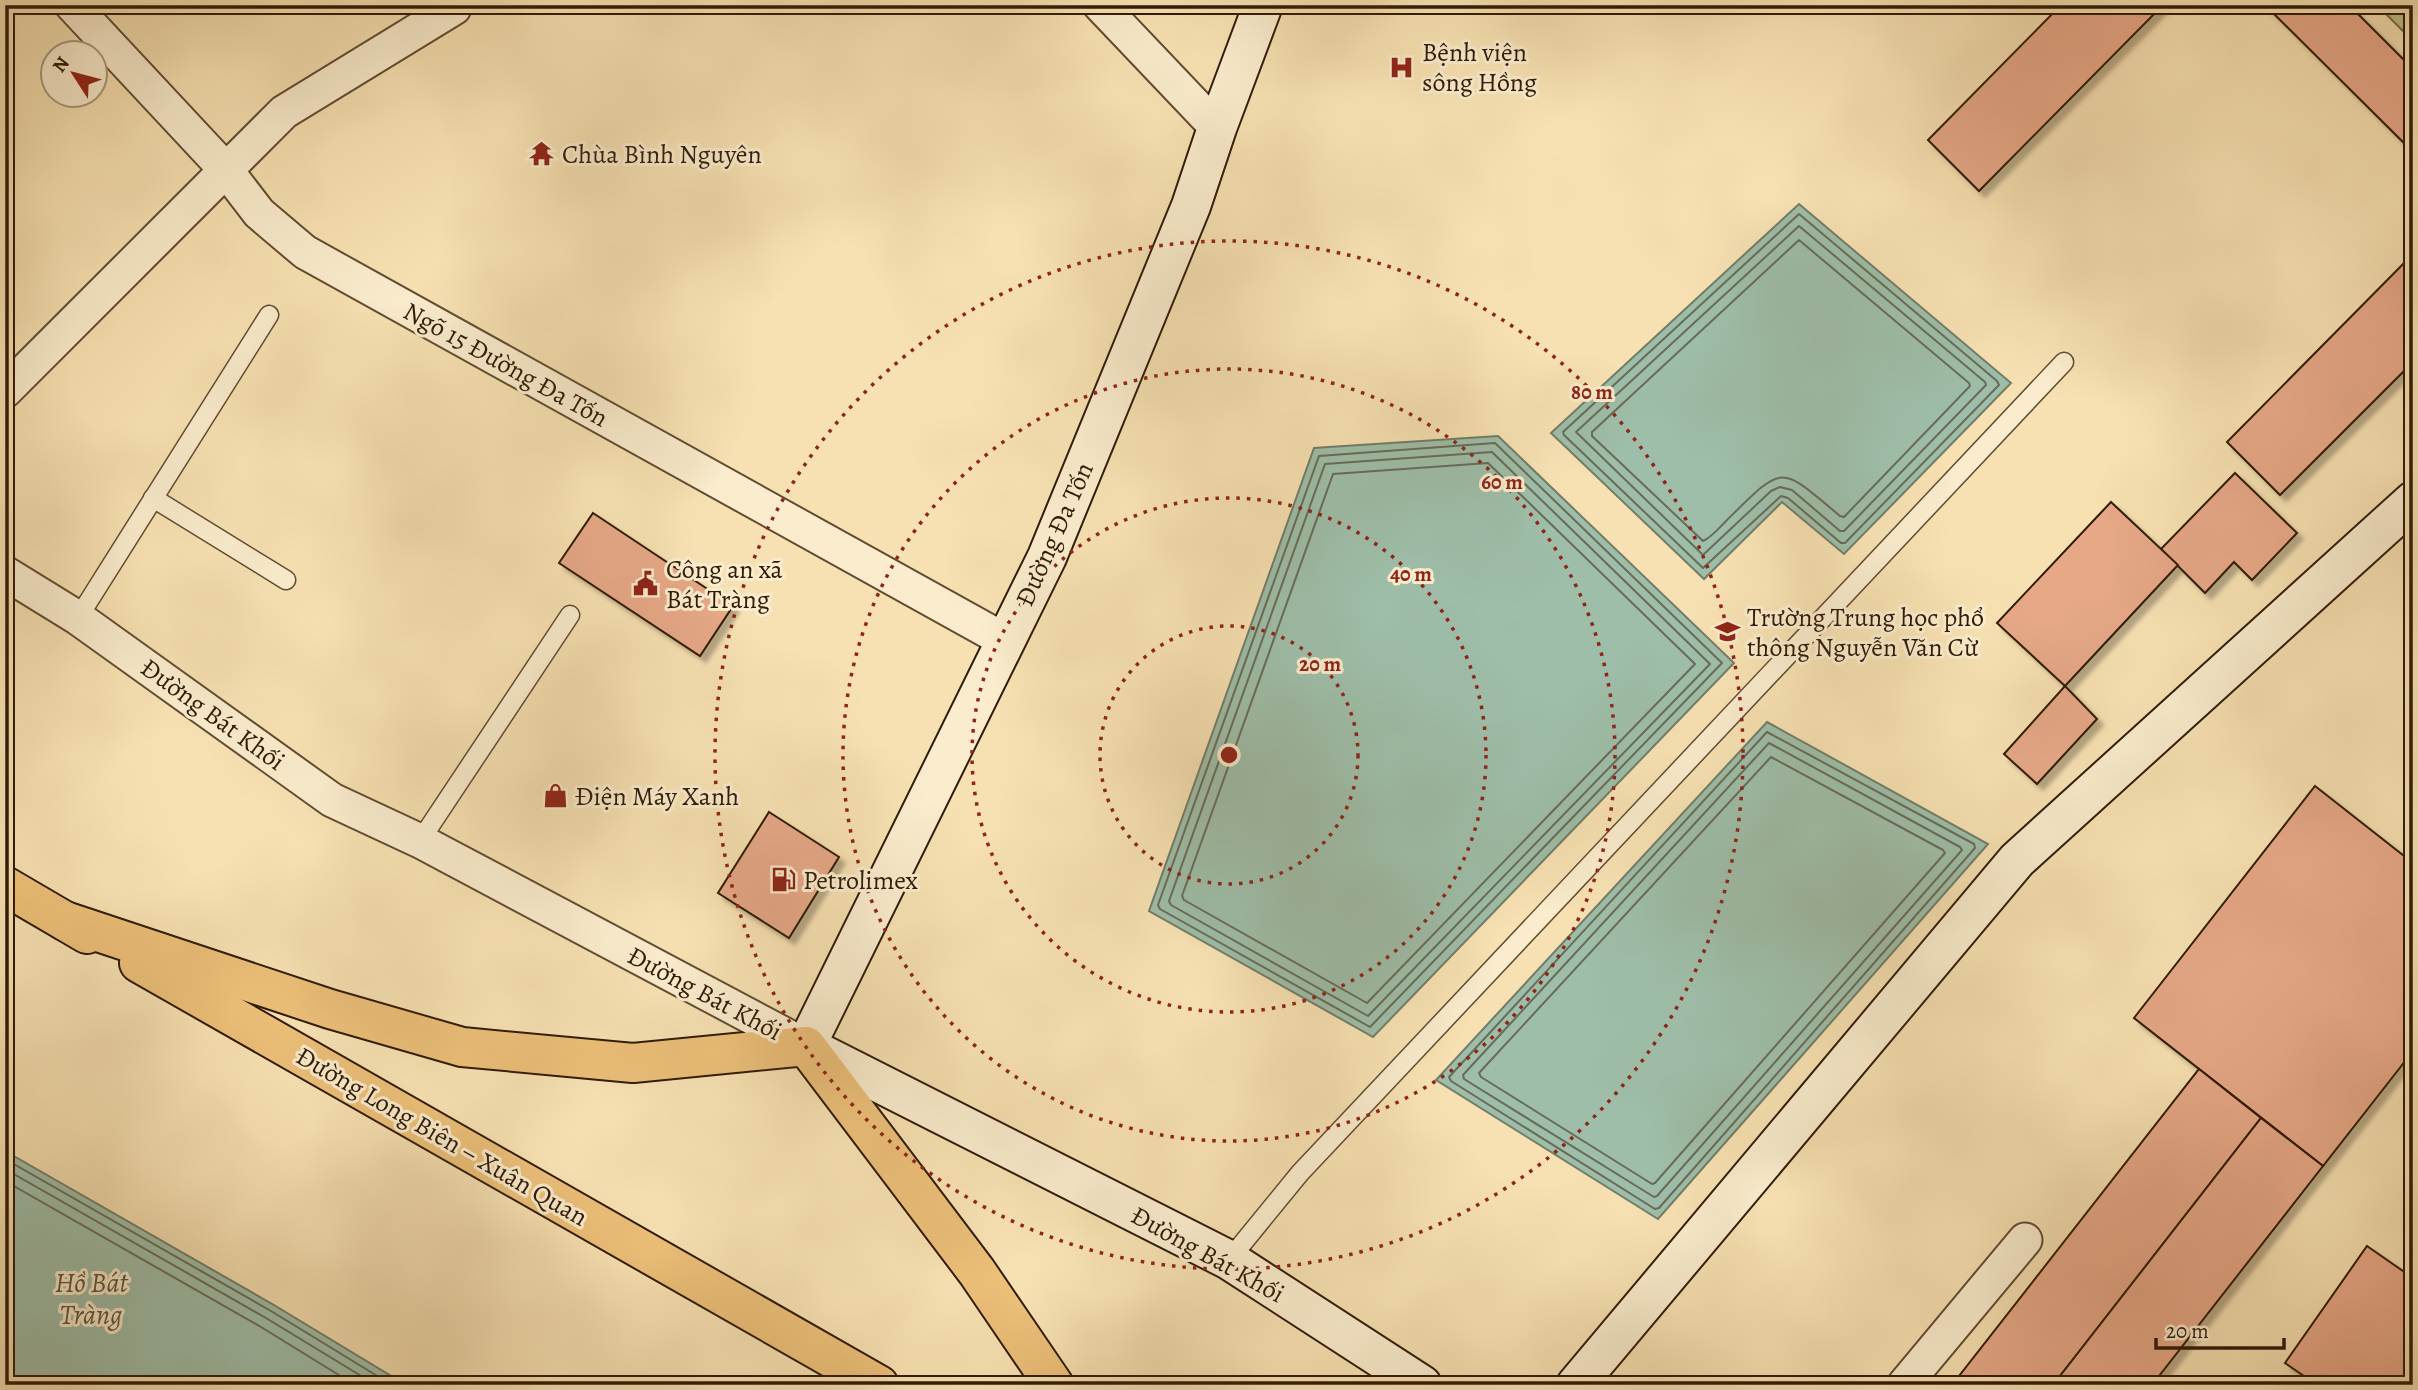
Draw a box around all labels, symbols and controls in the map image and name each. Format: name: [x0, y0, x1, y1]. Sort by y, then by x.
place label: Bệnh viện sông Hồng: [1422, 35, 1537, 100]
north arrow: [38, 38, 108, 108]
text: N: [46, 51, 76, 78]
hospital icon: Bệnh viện sông Hồng: [1388, 53, 1416, 81]
place label: Chùa Bình Nguyên: [562, 137, 762, 172]
temple icon: Chùa Bình Nguyên: [528, 140, 556, 168]
street label: Ngõ 15 Đường Đa Tốn: [397, 294, 614, 435]
text: 80 m: [1571, 378, 1613, 406]
street label: Đường Đa Tốn: [1007, 457, 1102, 612]
text: 60 m: [1481, 468, 1523, 496]
place label: Công an xã Bát Tràng: [666, 552, 783, 617]
text: 40 m: [1390, 560, 1432, 588]
public building icon: Công an xã Bát Tràng: [632, 570, 660, 598]
place label: Trường Trung học phổ thông Nguyễn Văn Cừ: [1747, 600, 1984, 665]
school or university icon: Trường Trung học phổ thông Nguyễn Văn Cừ: [1713, 618, 1741, 646]
street label: Đường Bát Khối: [133, 650, 292, 779]
text: 20 m: [1299, 650, 1341, 678]
centre of rings: [1217, 743, 1241, 767]
place label: Điện Máy Xanh: [575, 779, 739, 814]
shop icon: Điện Máy Xanh: [541, 782, 569, 810]
place label: Petrolimex: [803, 863, 918, 898]
fuel station icon: Petrolimex: [769, 866, 797, 894]
street label: Đường Bát Khối: [621, 938, 788, 1049]
street label: Đường Long Biên – Xuân Quan: [289, 1038, 594, 1234]
street label: Đường Bát Khối: [1125, 1198, 1291, 1311]
water label: Hồ Bát Tràng: [55, 1264, 128, 1334]
scale bar: [2156, 1306, 2283, 1350]
text: 20 m: [2166, 1317, 2209, 1345]

